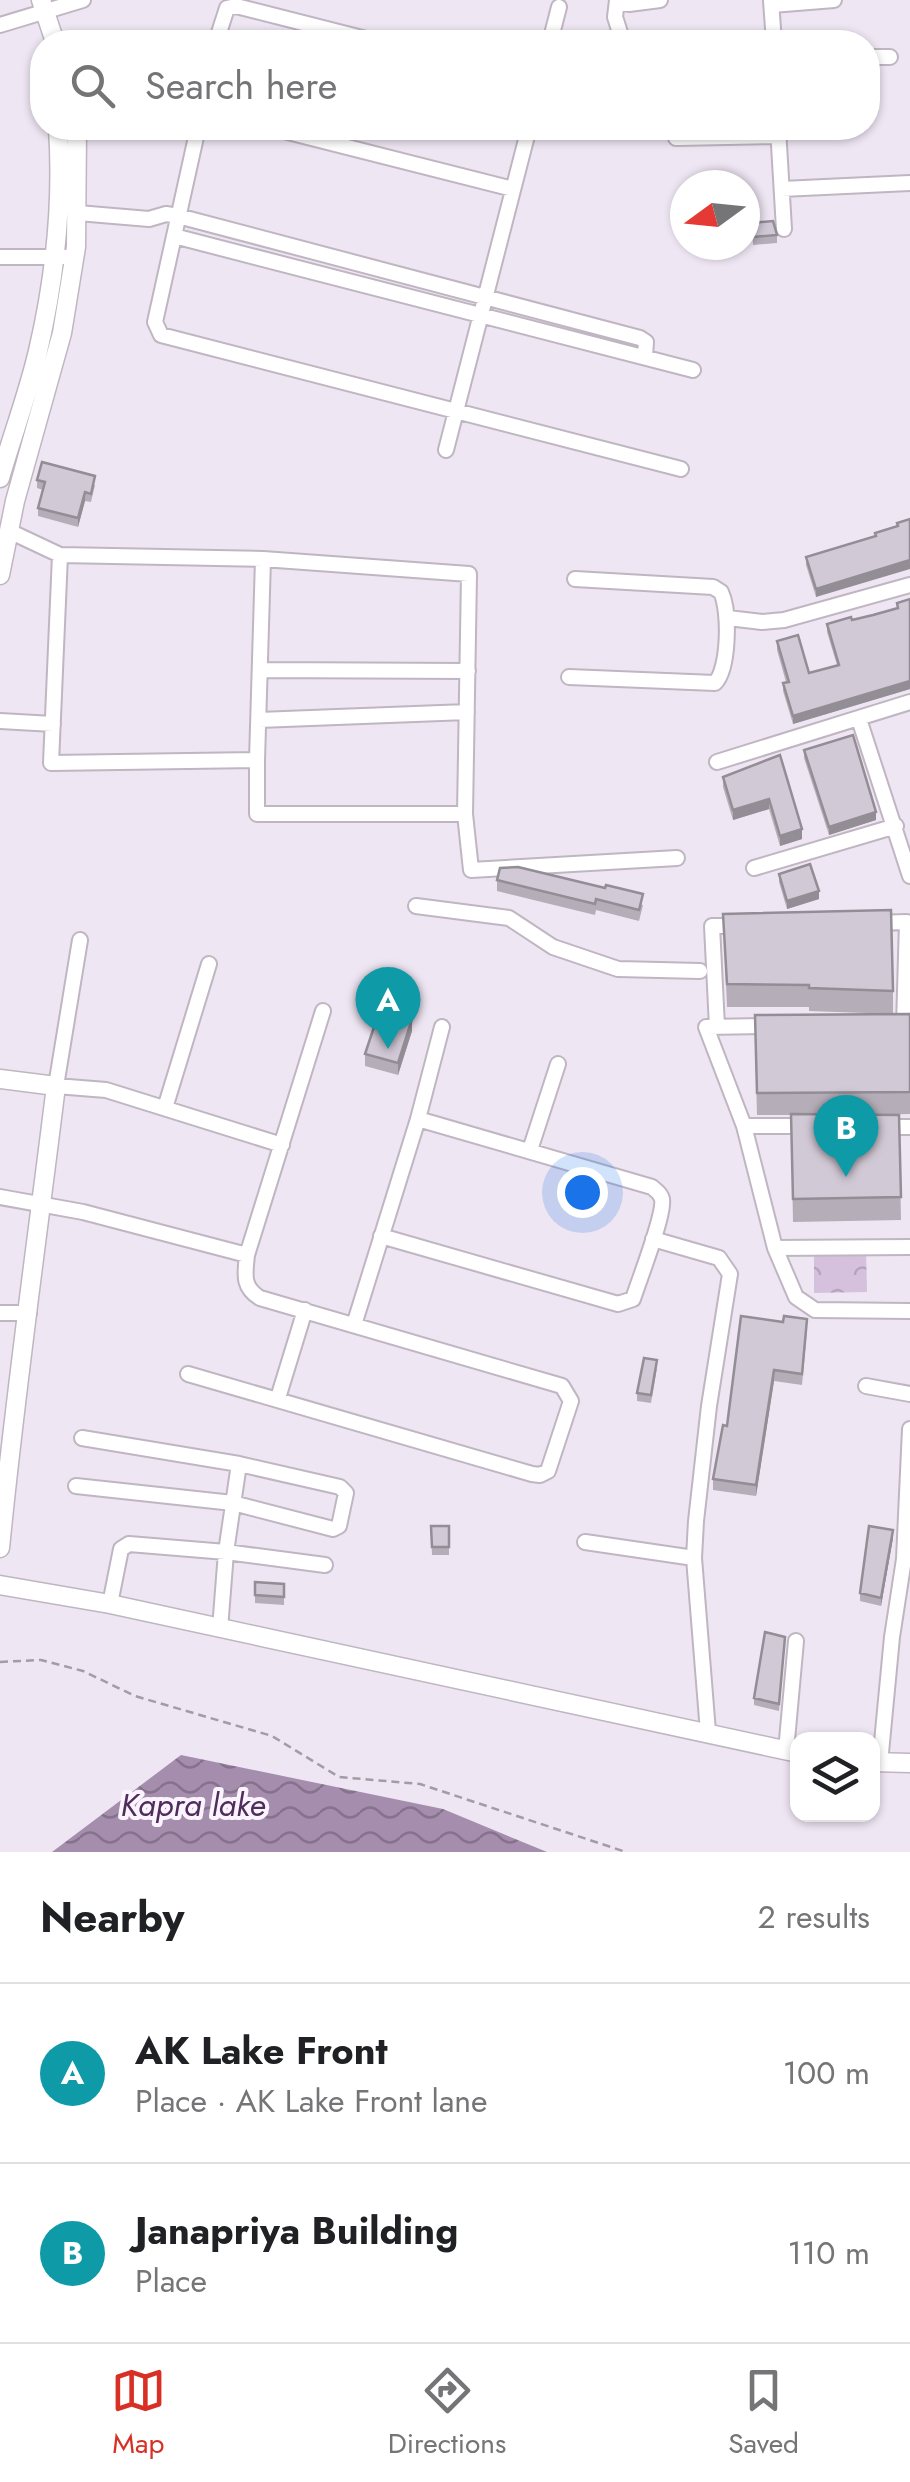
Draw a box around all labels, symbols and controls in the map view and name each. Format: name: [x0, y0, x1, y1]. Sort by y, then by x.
search box: [30, 30, 880, 140]
icon: search: [65, 58, 120, 113]
text: Search here: [145, 58, 337, 113]
north arrow: [670, 170, 760, 260]
pin: A: [356, 966, 420, 1049]
pin: B: [814, 1094, 878, 1177]
your location: [557, 1167, 608, 1218]
map controls: [790, 1732, 880, 1822]
button: layers: [790, 1732, 880, 1822]
water label: Kapra lake: [121, 1782, 265, 1828]
text: Nearby: [40, 1887, 184, 1948]
text: 2 results: [758, 1894, 870, 1940]
text: AK Lake Front: [135, 2023, 388, 2078]
text: A: [61, 2050, 84, 2096]
text: 100 m: [783, 2050, 870, 2096]
text: Place · AK Lake Front lane: [135, 2078, 488, 2124]
text: Janapriya Building: [135, 2203, 458, 2258]
text: B: [62, 2230, 83, 2276]
text: 110 m: [787, 2230, 870, 2276]
text: Place: [135, 2258, 207, 2304]
tab: Map: [111, 2363, 166, 2464]
tab: Directions: [388, 2363, 506, 2464]
tab: Saved: [728, 2363, 799, 2464]

